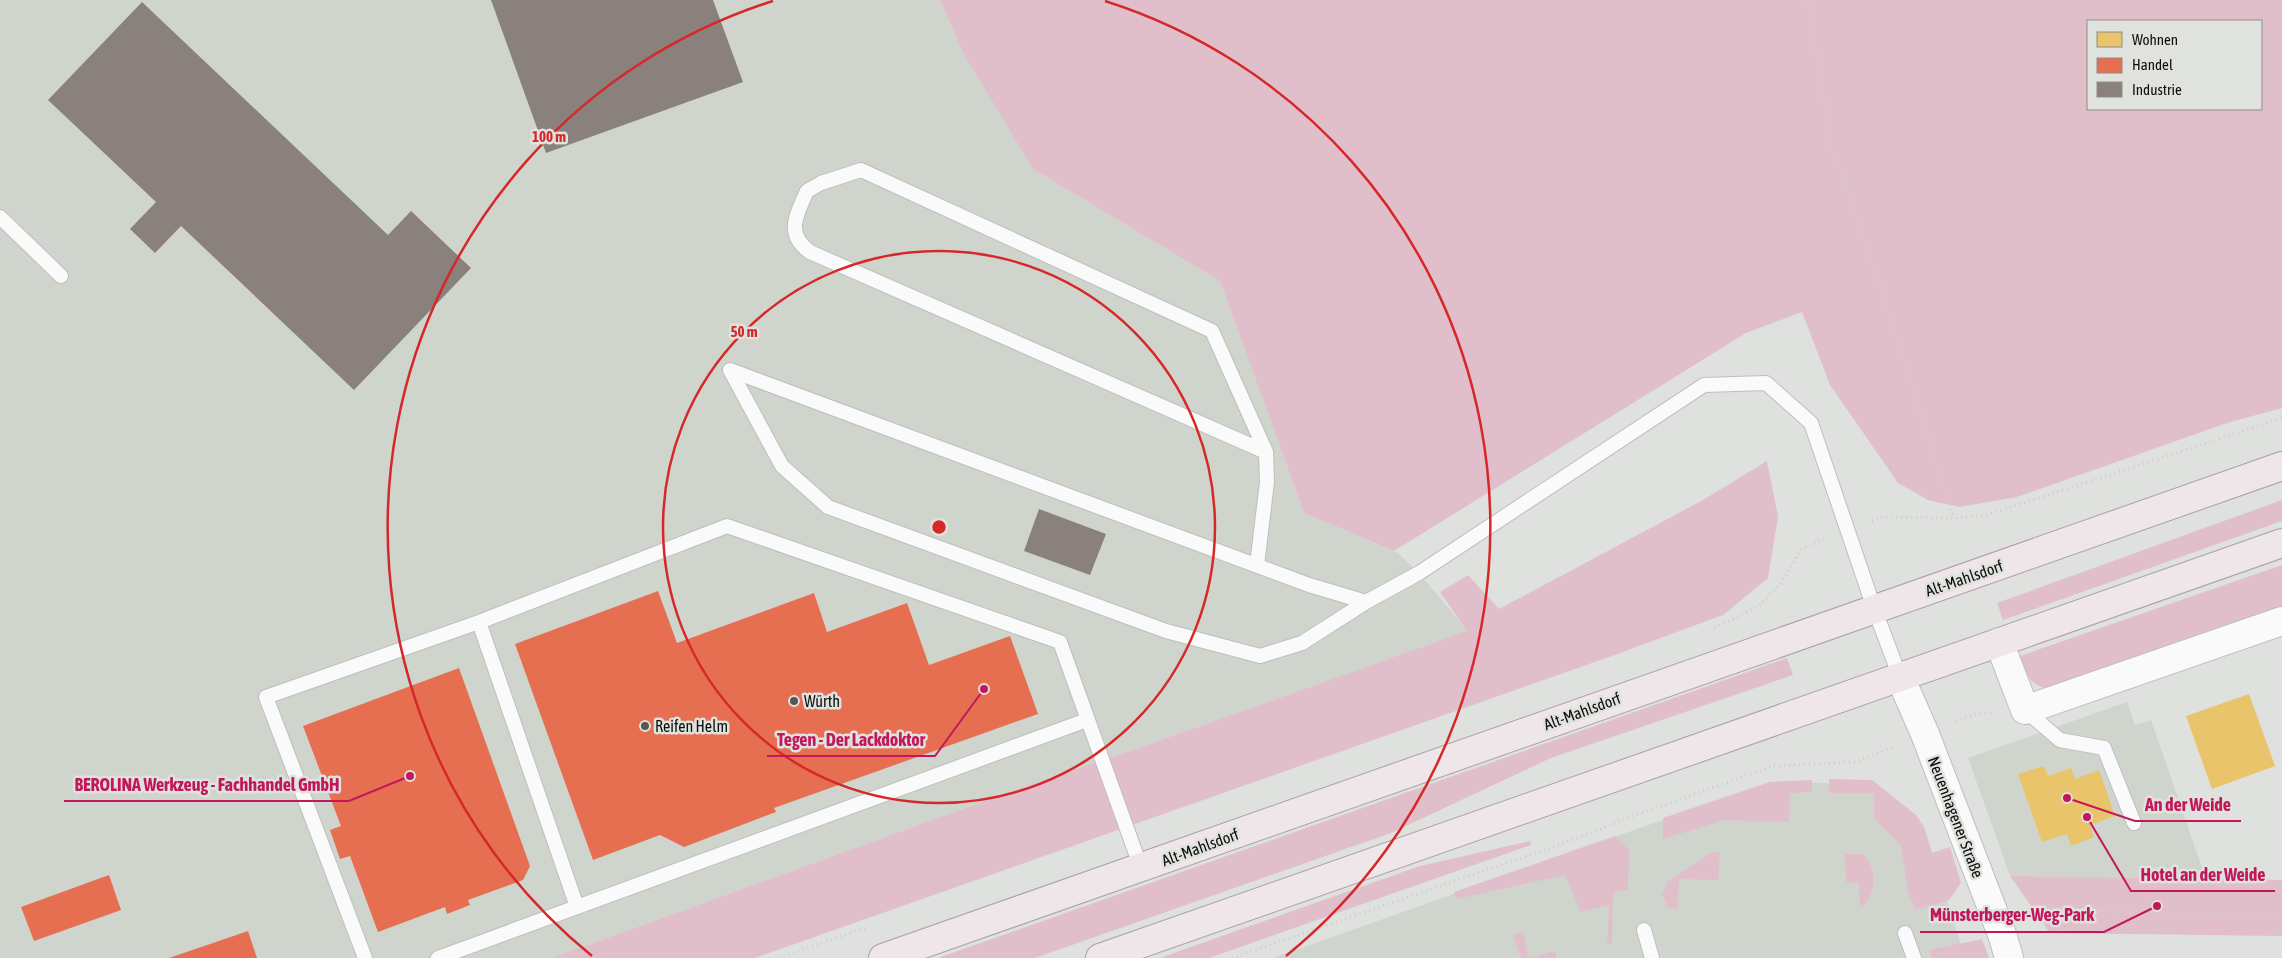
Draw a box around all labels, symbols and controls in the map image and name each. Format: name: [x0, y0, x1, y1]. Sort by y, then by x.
legend: [2087, 20, 2262, 110]
text: Wohnen: [2132, 31, 2178, 48]
text: Handel: [2132, 56, 2173, 73]
text: Industrie: [2132, 81, 2182, 98]
text: 100 m: [532, 128, 566, 145]
text: 50 m: [731, 323, 758, 340]
centre of rings: [930, 518, 948, 536]
street label: Alt-Mahlsdorf: [1923, 556, 2006, 600]
street label: Alt-Mahlsdorf: [1541, 689, 1623, 733]
place label: Würth: [804, 692, 840, 710]
marker: Würth: [788, 695, 800, 707]
place label: Reifen Helm: [655, 717, 728, 735]
marker: Reifen Helm: [639, 720, 651, 732]
callout: Tegen - Der Lackdoktor: [767, 723, 935, 756]
text: Tegen - Der Lackdoktor: [777, 729, 926, 750]
street label: Neuenhagener Straße: [1924, 754, 1987, 881]
callout: BEROLINA Werkzeug - Fachhandel GmbH: [64, 768, 349, 801]
text: BEROLINA Werkzeug - Fachhandel GmbH: [74, 774, 340, 795]
callout: An der Weide: [2135, 788, 2241, 821]
text: An der Weide: [2144, 794, 2231, 815]
street label: Alt-Mahlsdorf: [1159, 825, 1241, 869]
callout: Hotel an der Weide: [2131, 858, 2275, 891]
text: Hotel an der Weide: [2141, 864, 2265, 885]
callout: Münsterberger-Weg-Park: [1920, 899, 2104, 932]
text: Münsterberger-Weg-Park: [1930, 904, 2095, 925]

